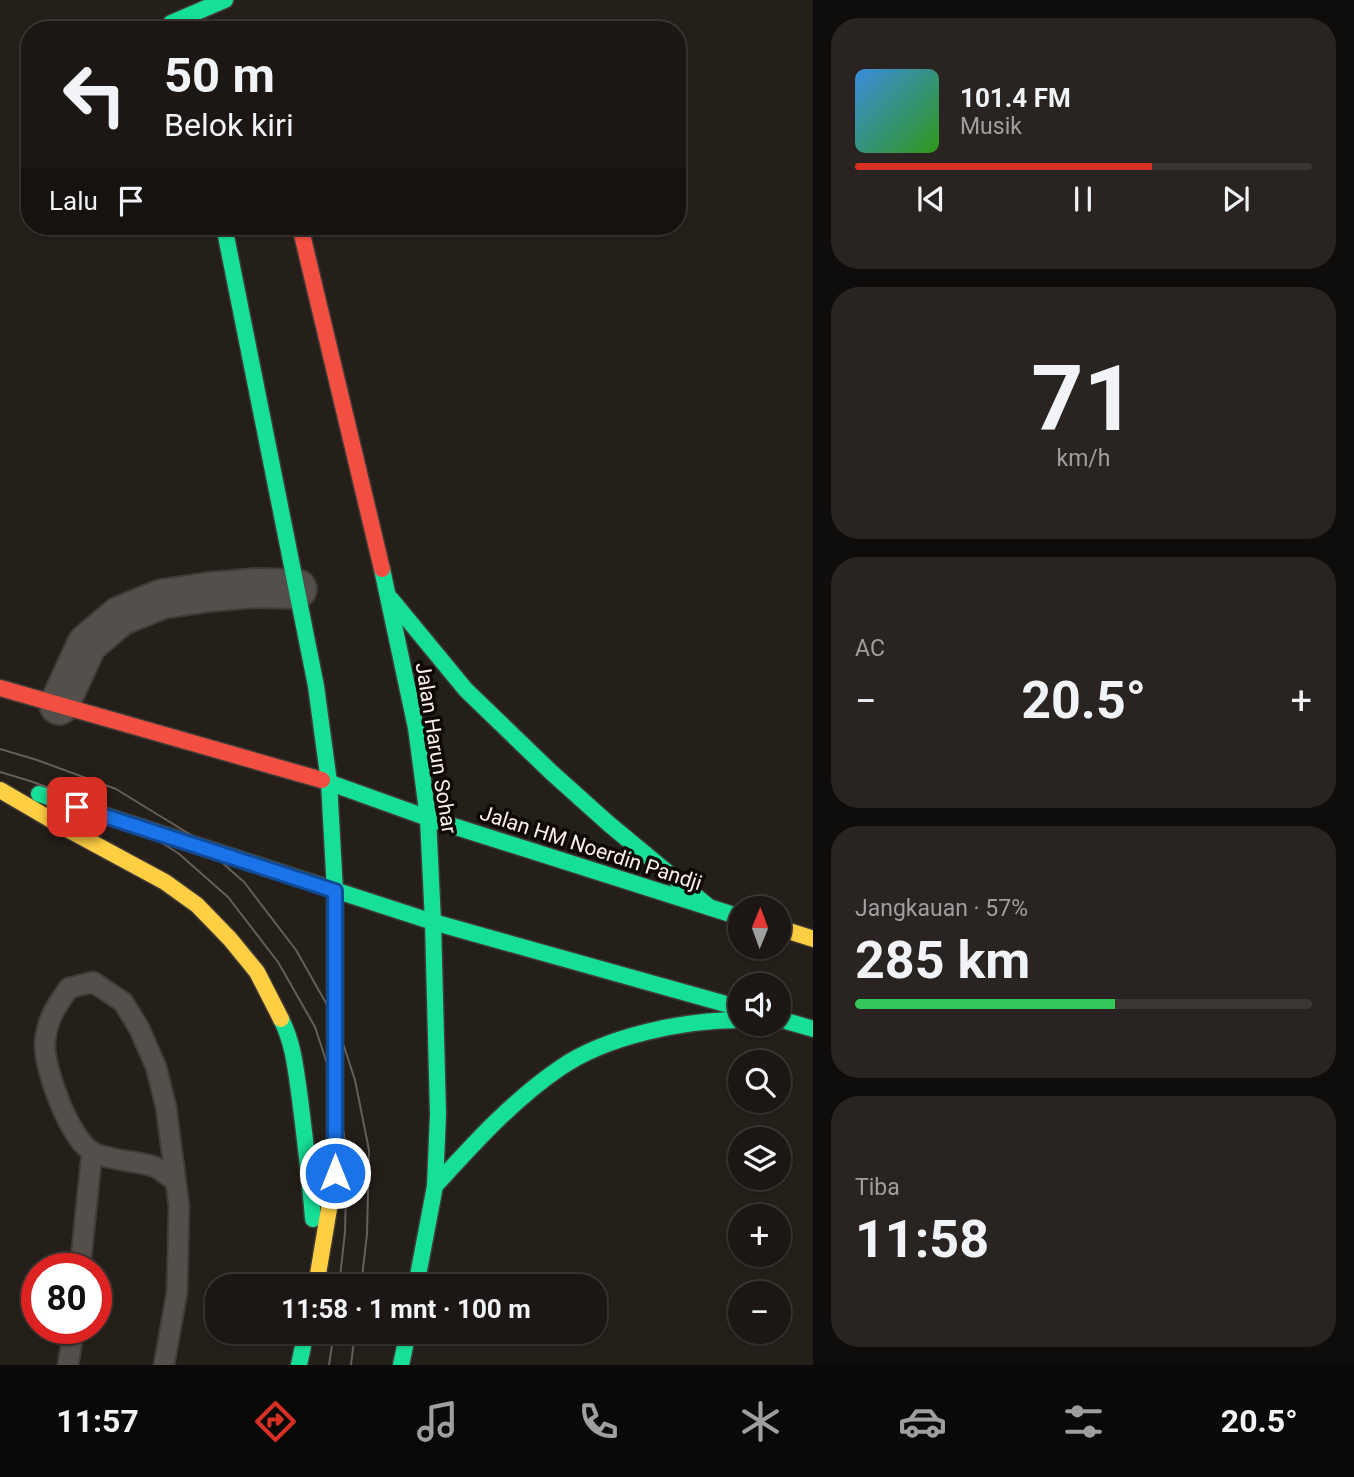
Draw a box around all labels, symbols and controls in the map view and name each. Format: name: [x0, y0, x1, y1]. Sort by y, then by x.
text: 50 m: [164, 47, 275, 104]
icon: left: [49, 49, 140, 140]
text: 101.4 FM: [960, 83, 1071, 113]
text: Belok kiri: [164, 106, 294, 144]
text: Musik: [960, 113, 1022, 140]
icon: previous: [912, 180, 950, 218]
icon: pause: [1064, 180, 1102, 218]
icon: next: [1217, 180, 1255, 218]
icon: arrive: [112, 182, 150, 220]
text: Lalu: [49, 186, 98, 216]
text: 71: [1031, 346, 1136, 452]
text: km/h: [1057, 445, 1111, 472]
text: AC: [855, 635, 885, 662]
street label: Jalan Harun Sohar: [411, 661, 461, 835]
text: 20.5°: [1021, 670, 1146, 731]
text: −: [855, 679, 877, 723]
text: +: [1290, 679, 1312, 723]
pin: [47, 777, 107, 837]
icon: arrive: [58, 788, 96, 826]
street label: Jalan HM Noerdin Pandji: [477, 801, 705, 895]
text: Jangkauan · 57%: [855, 895, 1028, 922]
north arrow: [728, 896, 791, 959]
map controls: [728, 896, 791, 1344]
text: 285 km: [855, 930, 1030, 991]
button: sound: [728, 973, 791, 1036]
button: search: [728, 1050, 791, 1113]
button: layers: [728, 1127, 791, 1190]
position arrow: [298, 1136, 372, 1210]
text: Tiba: [855, 1174, 900, 1201]
button: +: [728, 1204, 791, 1267]
text: 11:58: [855, 1209, 989, 1270]
speed limit sign: 80: [21, 1253, 112, 1344]
button: −: [728, 1281, 791, 1344]
text: 11:58 · 1 mnt · 100 m: [281, 1294, 531, 1324]
icon: directions: [251, 1397, 300, 1446]
icon: music: [413, 1397, 462, 1446]
icon: phone: [574, 1397, 623, 1446]
icon: climate: [736, 1397, 785, 1446]
icon: car: [898, 1397, 947, 1446]
icon: filters: [1059, 1397, 1108, 1446]
text: 11:57: [56, 1402, 139, 1440]
text: 20.5°: [1221, 1402, 1298, 1440]

